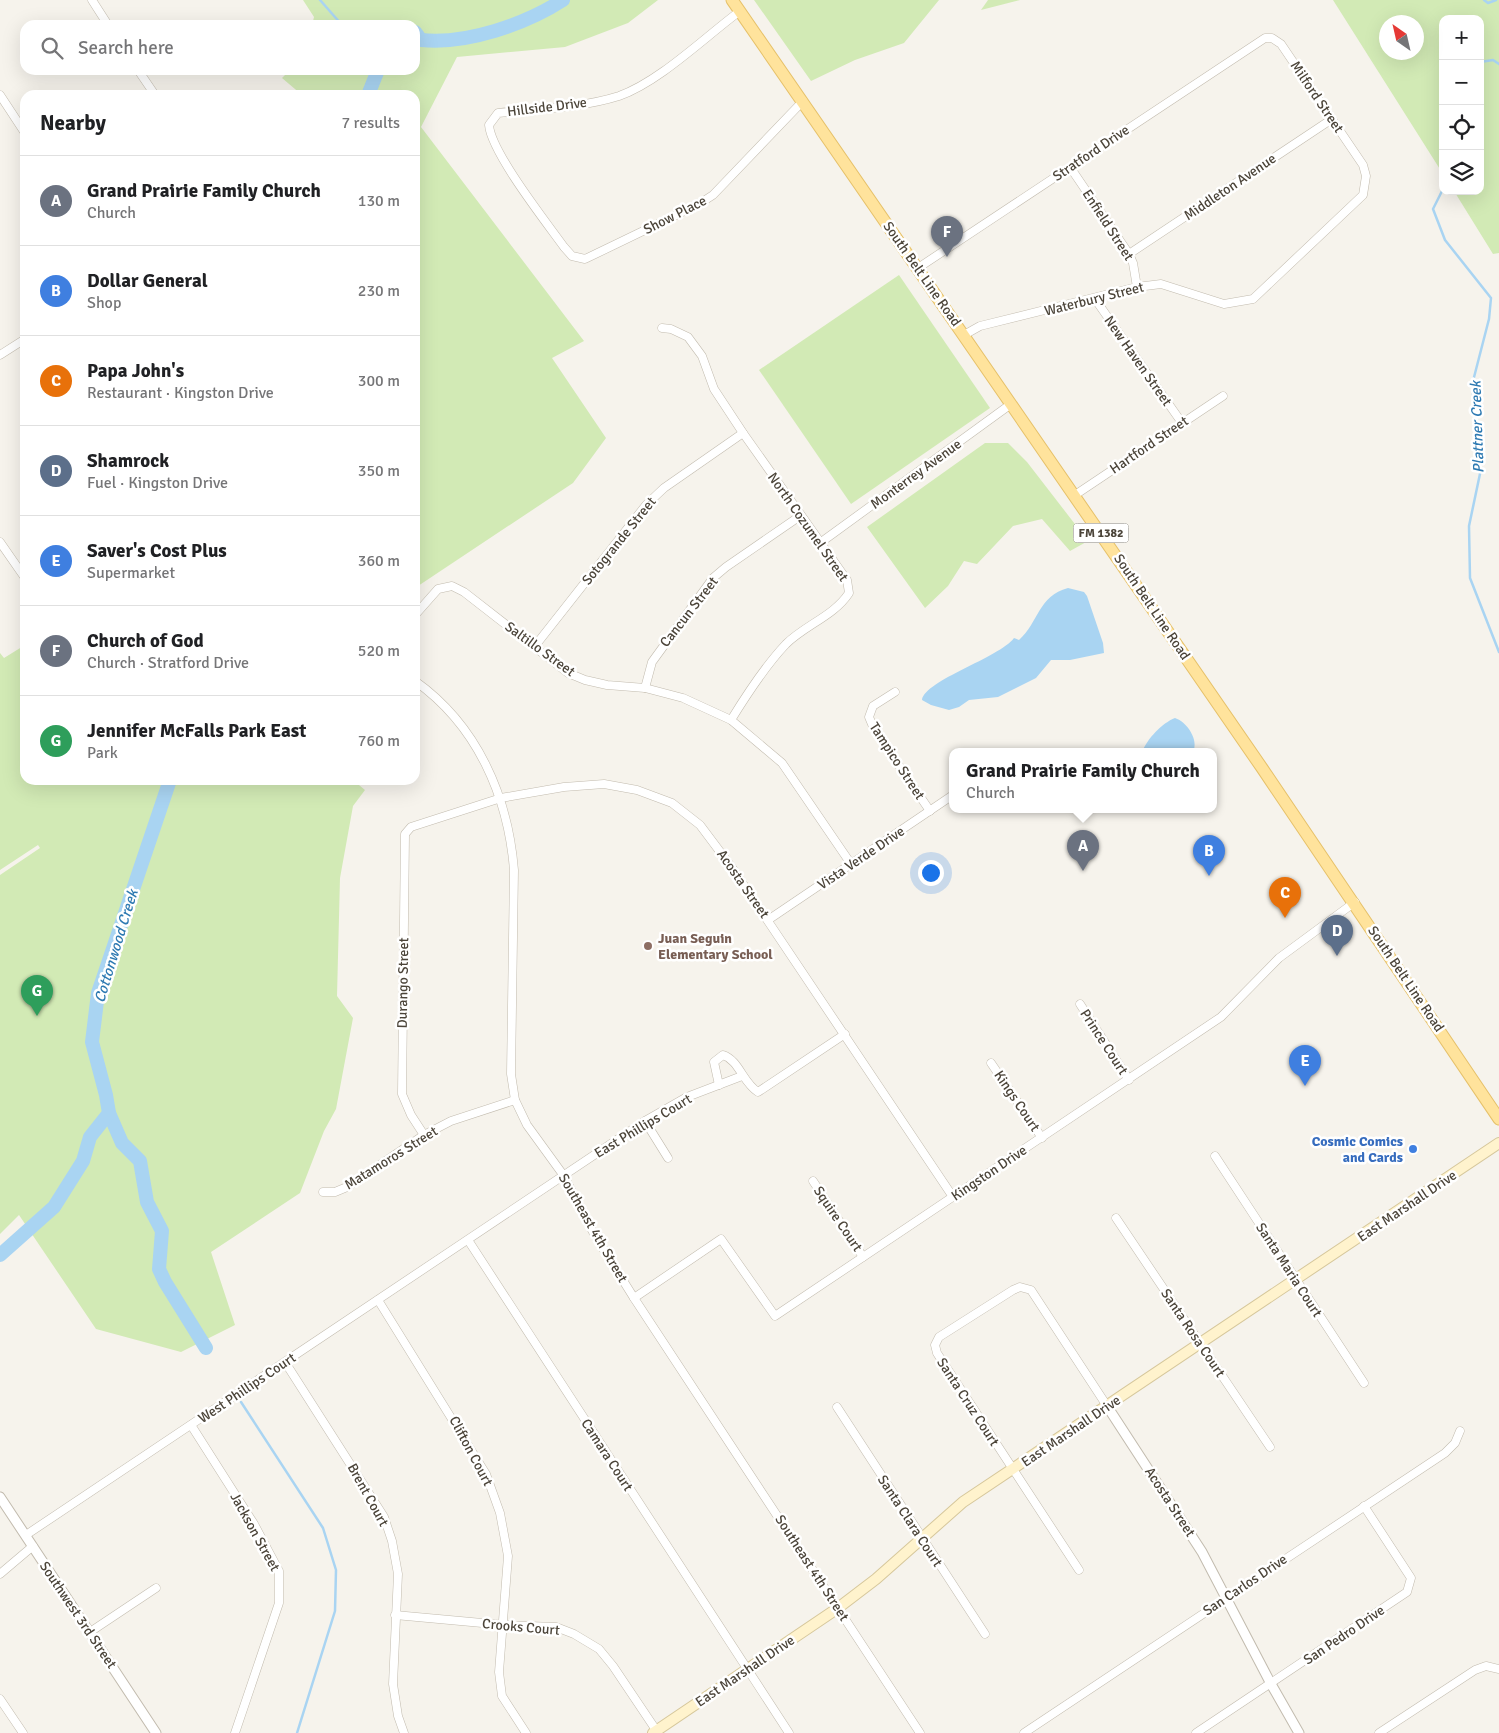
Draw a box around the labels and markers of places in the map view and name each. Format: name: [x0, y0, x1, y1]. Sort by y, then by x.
pin: F: [931, 216, 963, 257]
pin: A: [1067, 830, 1099, 871]
pin: B: [1193, 835, 1225, 876]
pin: C: [1269, 877, 1301, 918]
pin: D: [1321, 915, 1353, 956]
place label: Juan Seguin Elementary School: [658, 930, 773, 963]
marker: Juan Seguin Elementary School: [642, 940, 654, 952]
pin: G: [21, 975, 53, 1016]
pin: E: [1289, 1045, 1321, 1086]
place label: Cosmic Comics and Cards: [1312, 1133, 1403, 1166]
marker: Cosmic Comics and Cards: [1407, 1143, 1419, 1155]

